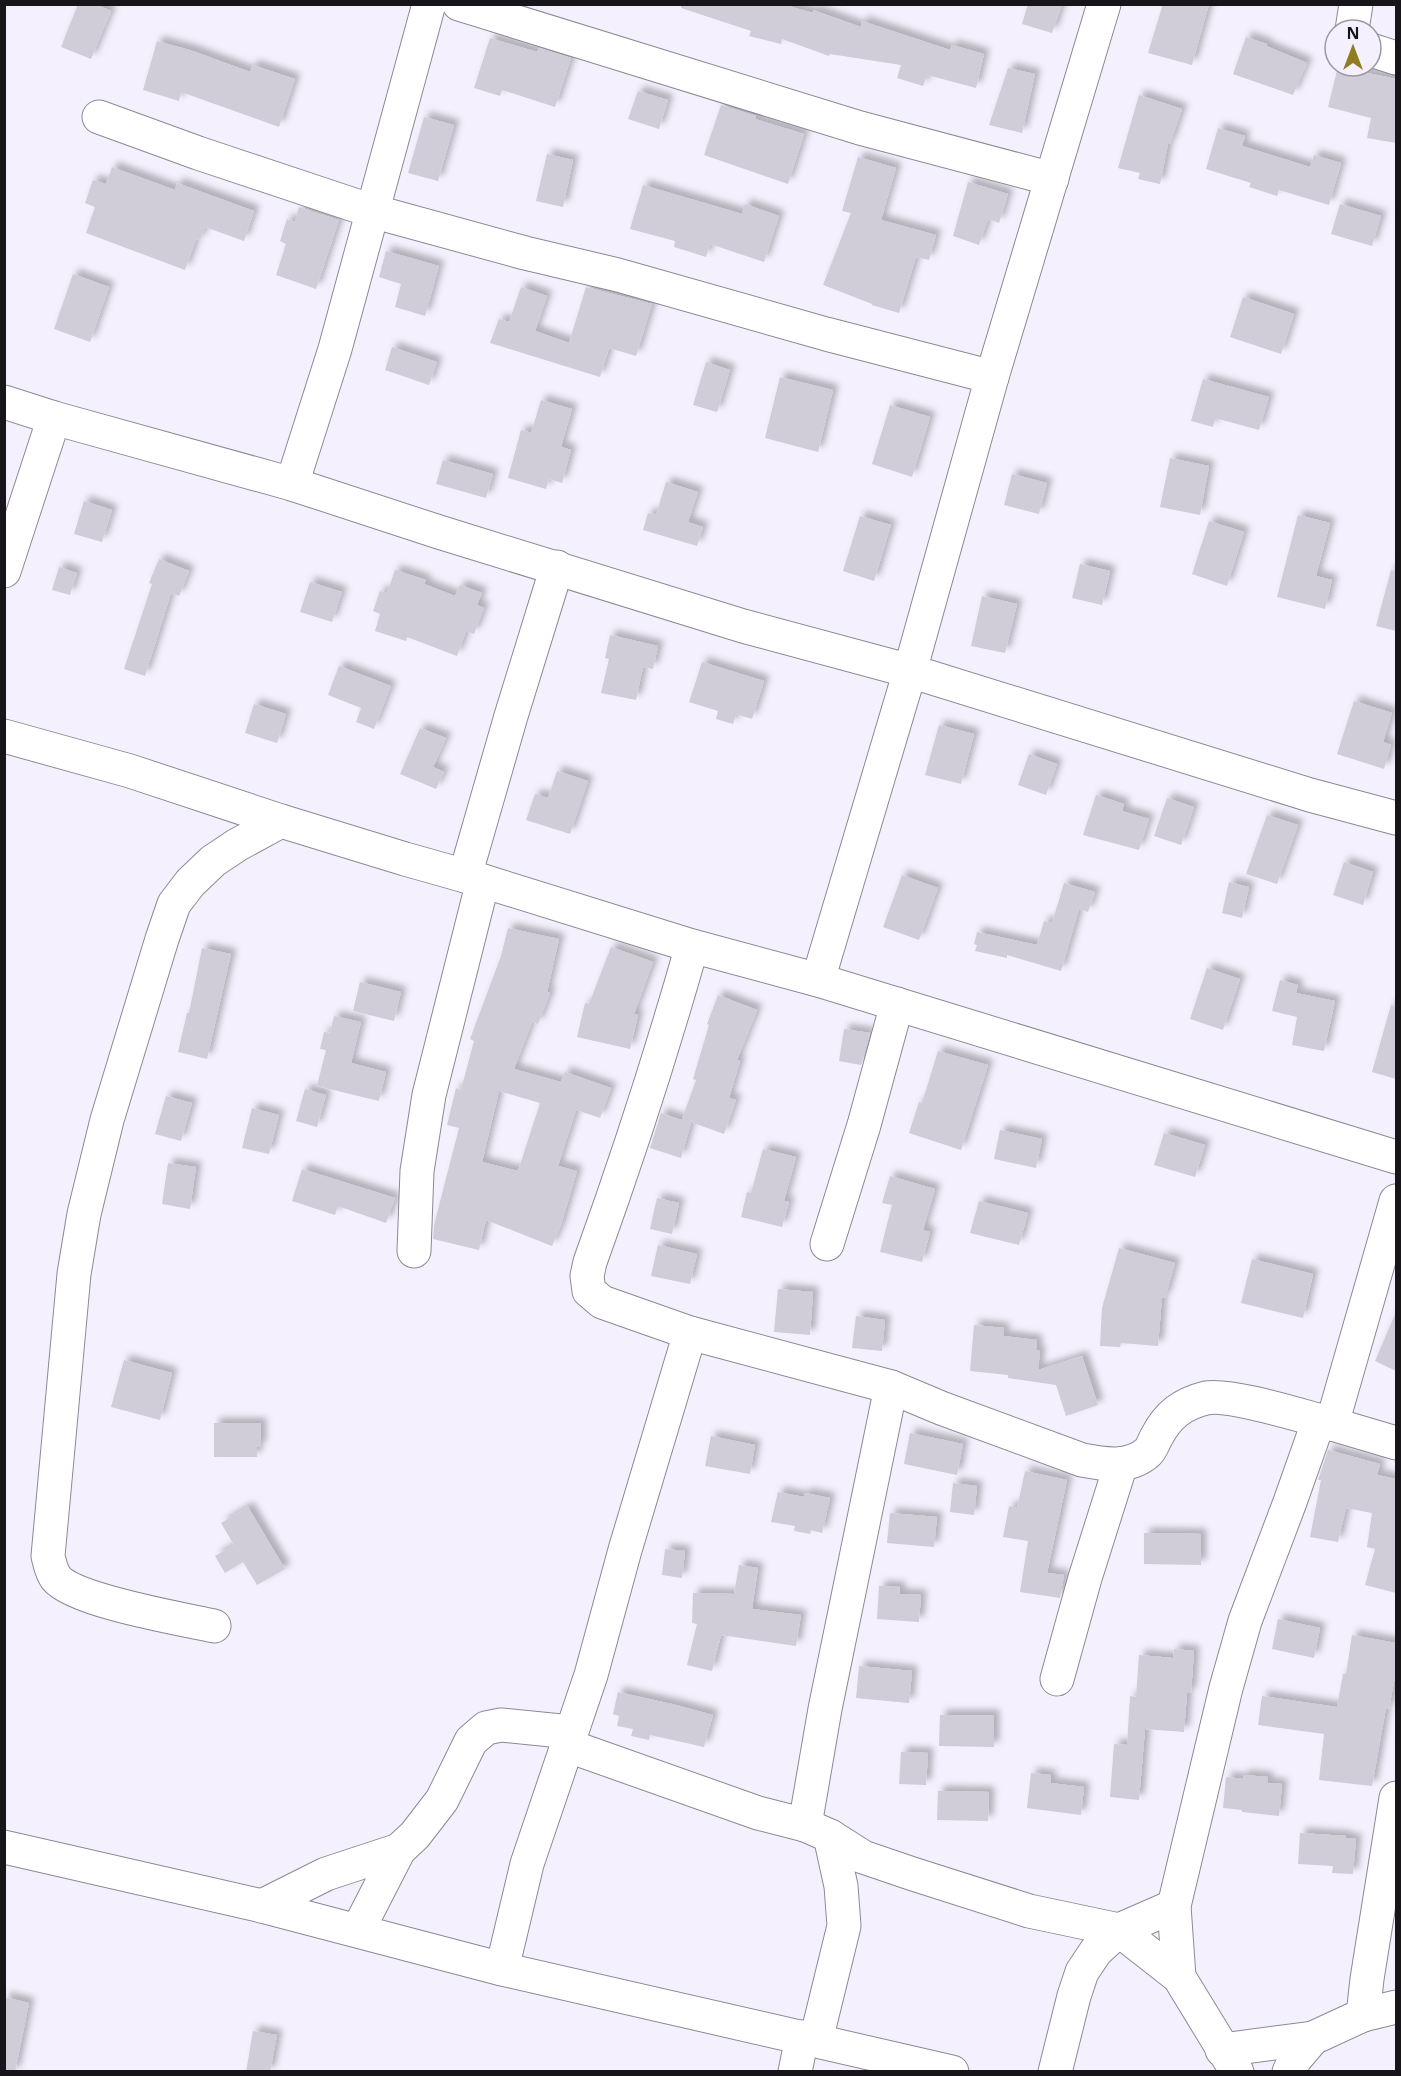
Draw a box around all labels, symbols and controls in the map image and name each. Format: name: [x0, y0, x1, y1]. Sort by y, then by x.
north arrow: [1323, 18, 1383, 78]
text: N: [1346, 22, 1360, 44]

